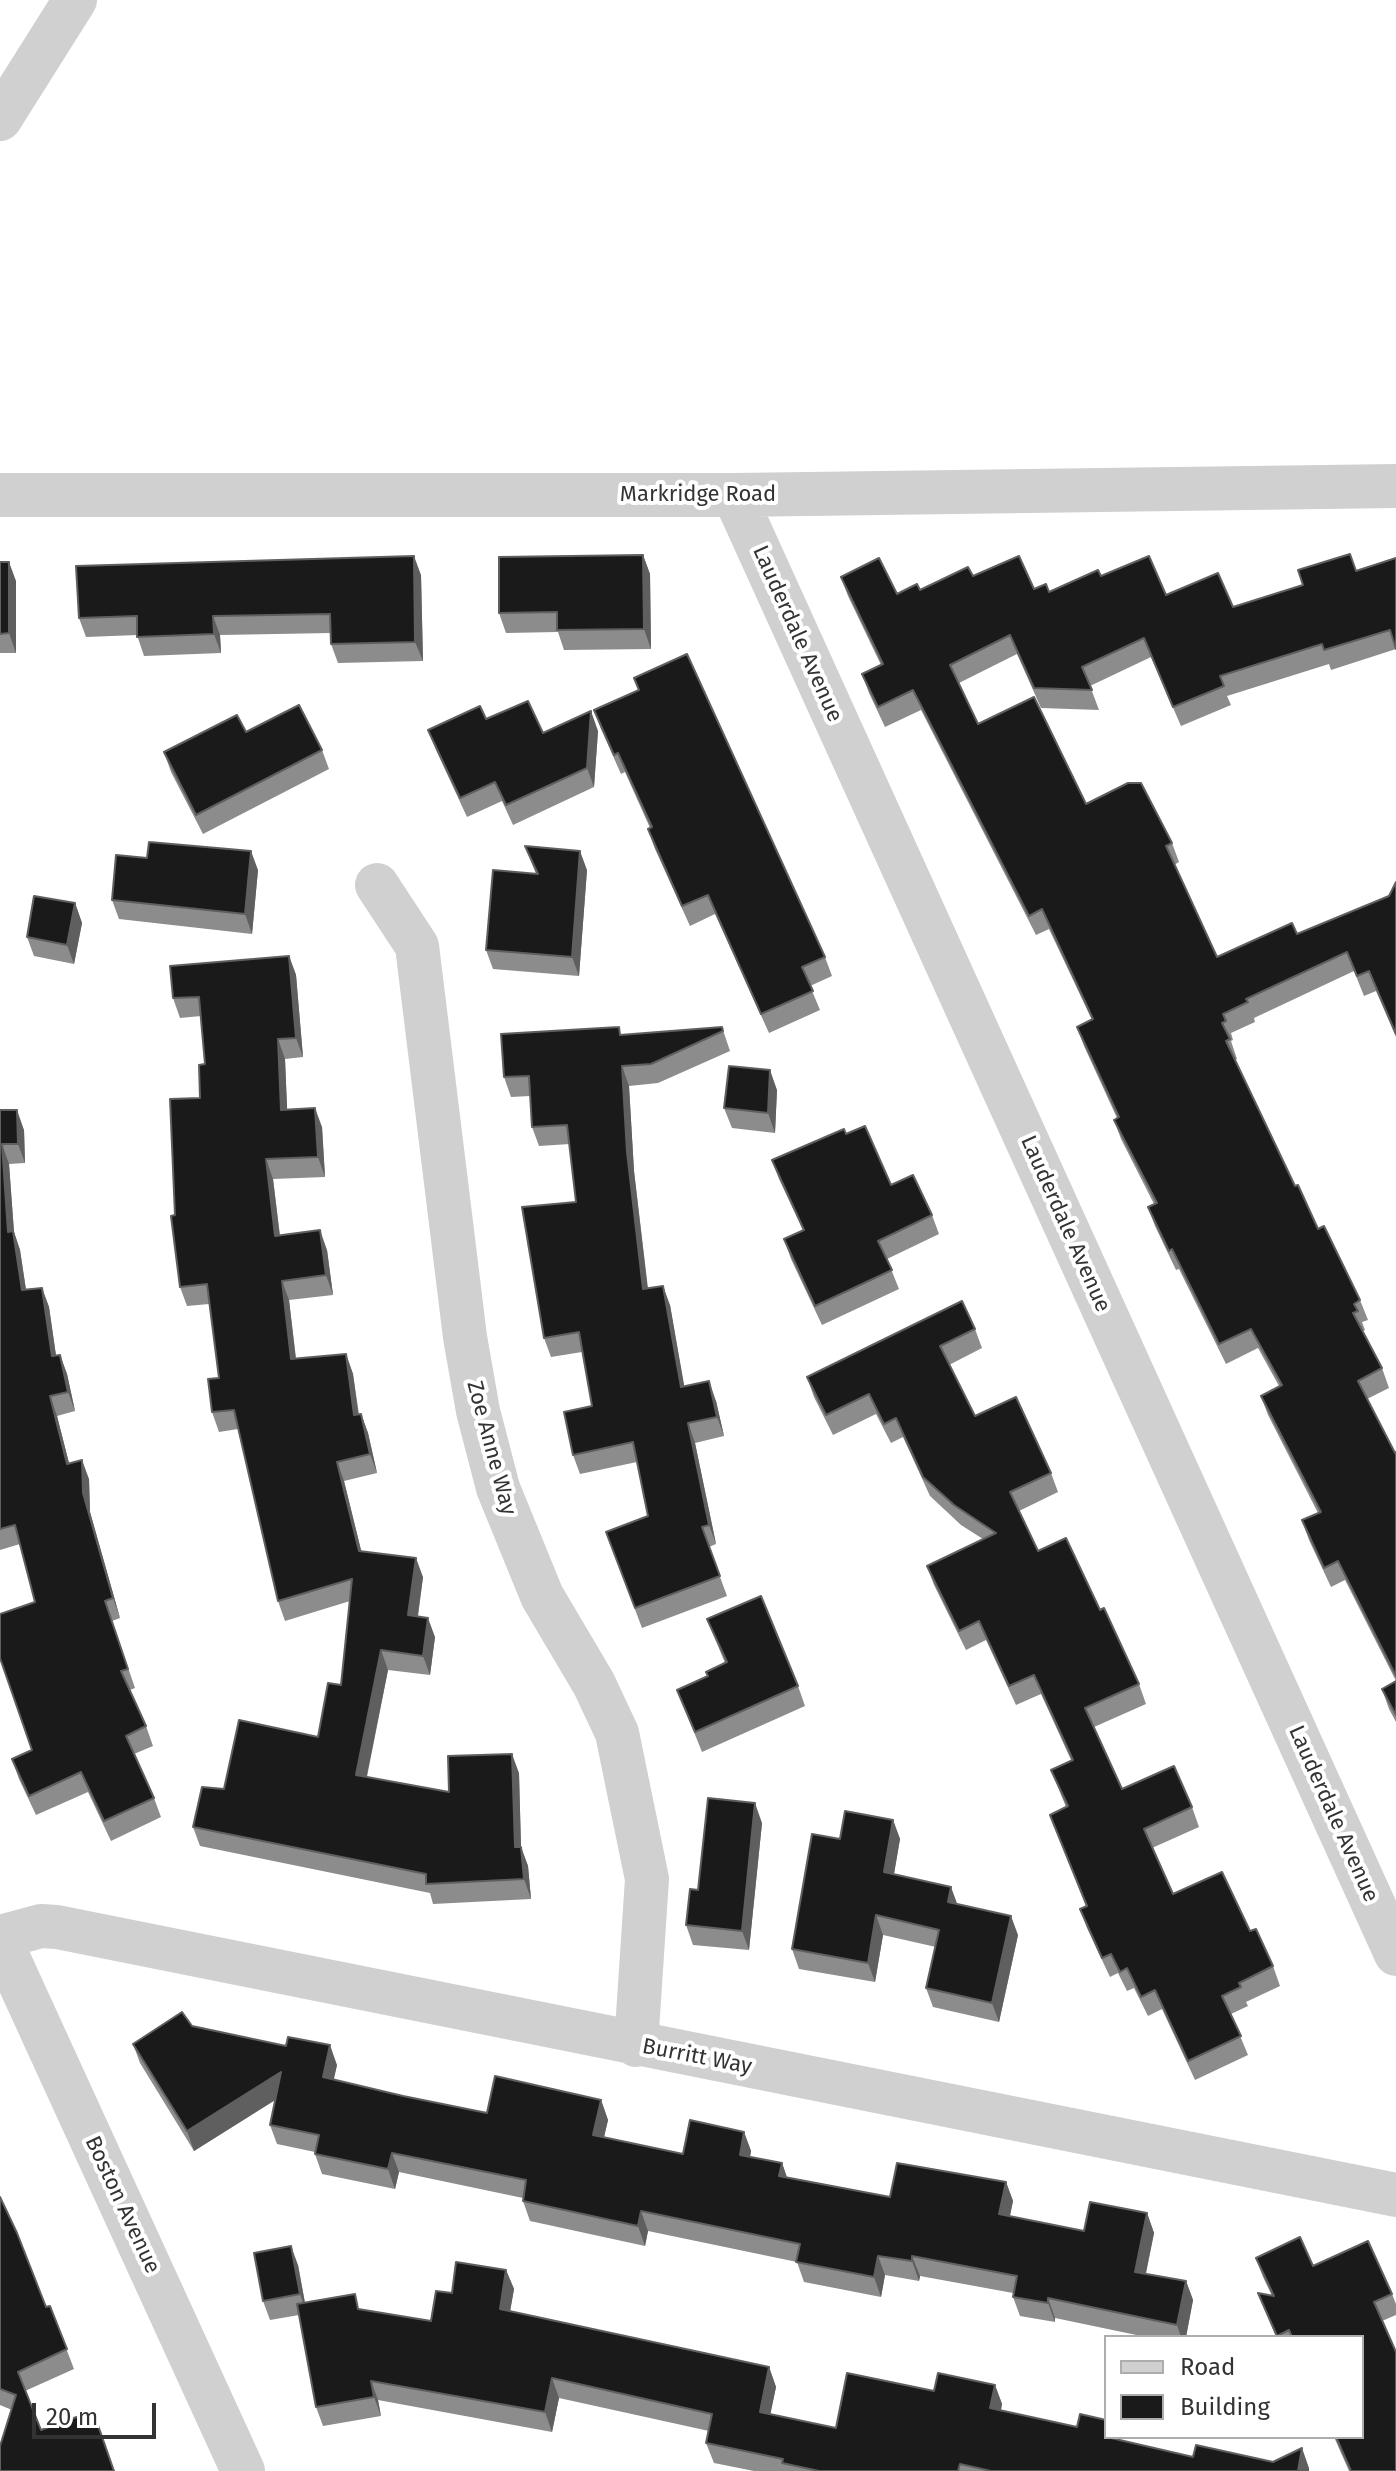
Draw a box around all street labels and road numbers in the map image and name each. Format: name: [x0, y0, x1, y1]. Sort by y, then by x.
street label: Markridge Road: [620, 482, 776, 508]
street label: Lauderdale Avenue: [746, 542, 848, 726]
street label: Lauderdale Avenue: [1014, 1132, 1116, 1316]
street label: Zoe Anne Way: [460, 1378, 522, 1518]
street label: Lauderdale Avenue: [1282, 1722, 1384, 1906]
street label: Burritt Way: [640, 2033, 754, 2081]
street label: Boston Avenue: [79, 2132, 165, 2278]

